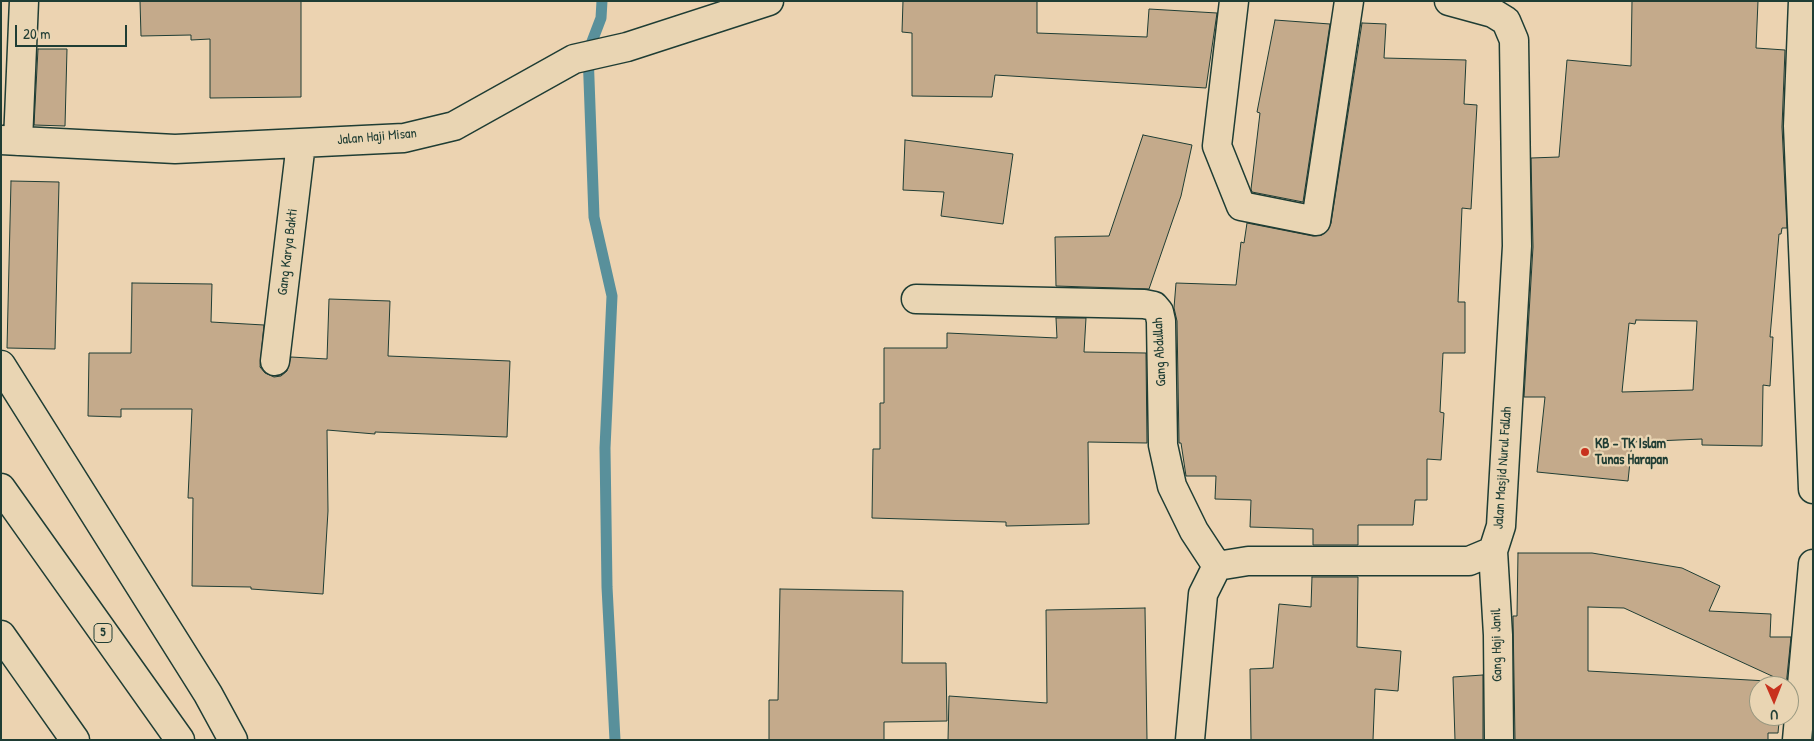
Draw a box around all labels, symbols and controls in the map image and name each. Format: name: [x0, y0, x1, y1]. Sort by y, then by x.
scale bar: [18, 15, 130, 47]
text: 20 m: [23, 23, 50, 44]
street label: Jalan Haji Misan: [337, 125, 417, 149]
street label: Gang Karya Bakti: [274, 208, 302, 296]
street label: Gang Abdullah: [1150, 317, 1170, 387]
street label: Jalan Masjid Nurul Fallah: [1490, 406, 1516, 530]
place label: KB - TK Islam Tunas Harapan: [1595, 436, 1668, 468]
marker: KB - TK Islam Tunas Harapan: [1579, 446, 1591, 458]
street label: Gang Haji Janil: [1488, 608, 1506, 682]
road number: 5: [94, 624, 112, 642]
north arrow: [1749, 676, 1799, 726]
text: U: [1770, 706, 1778, 725]

